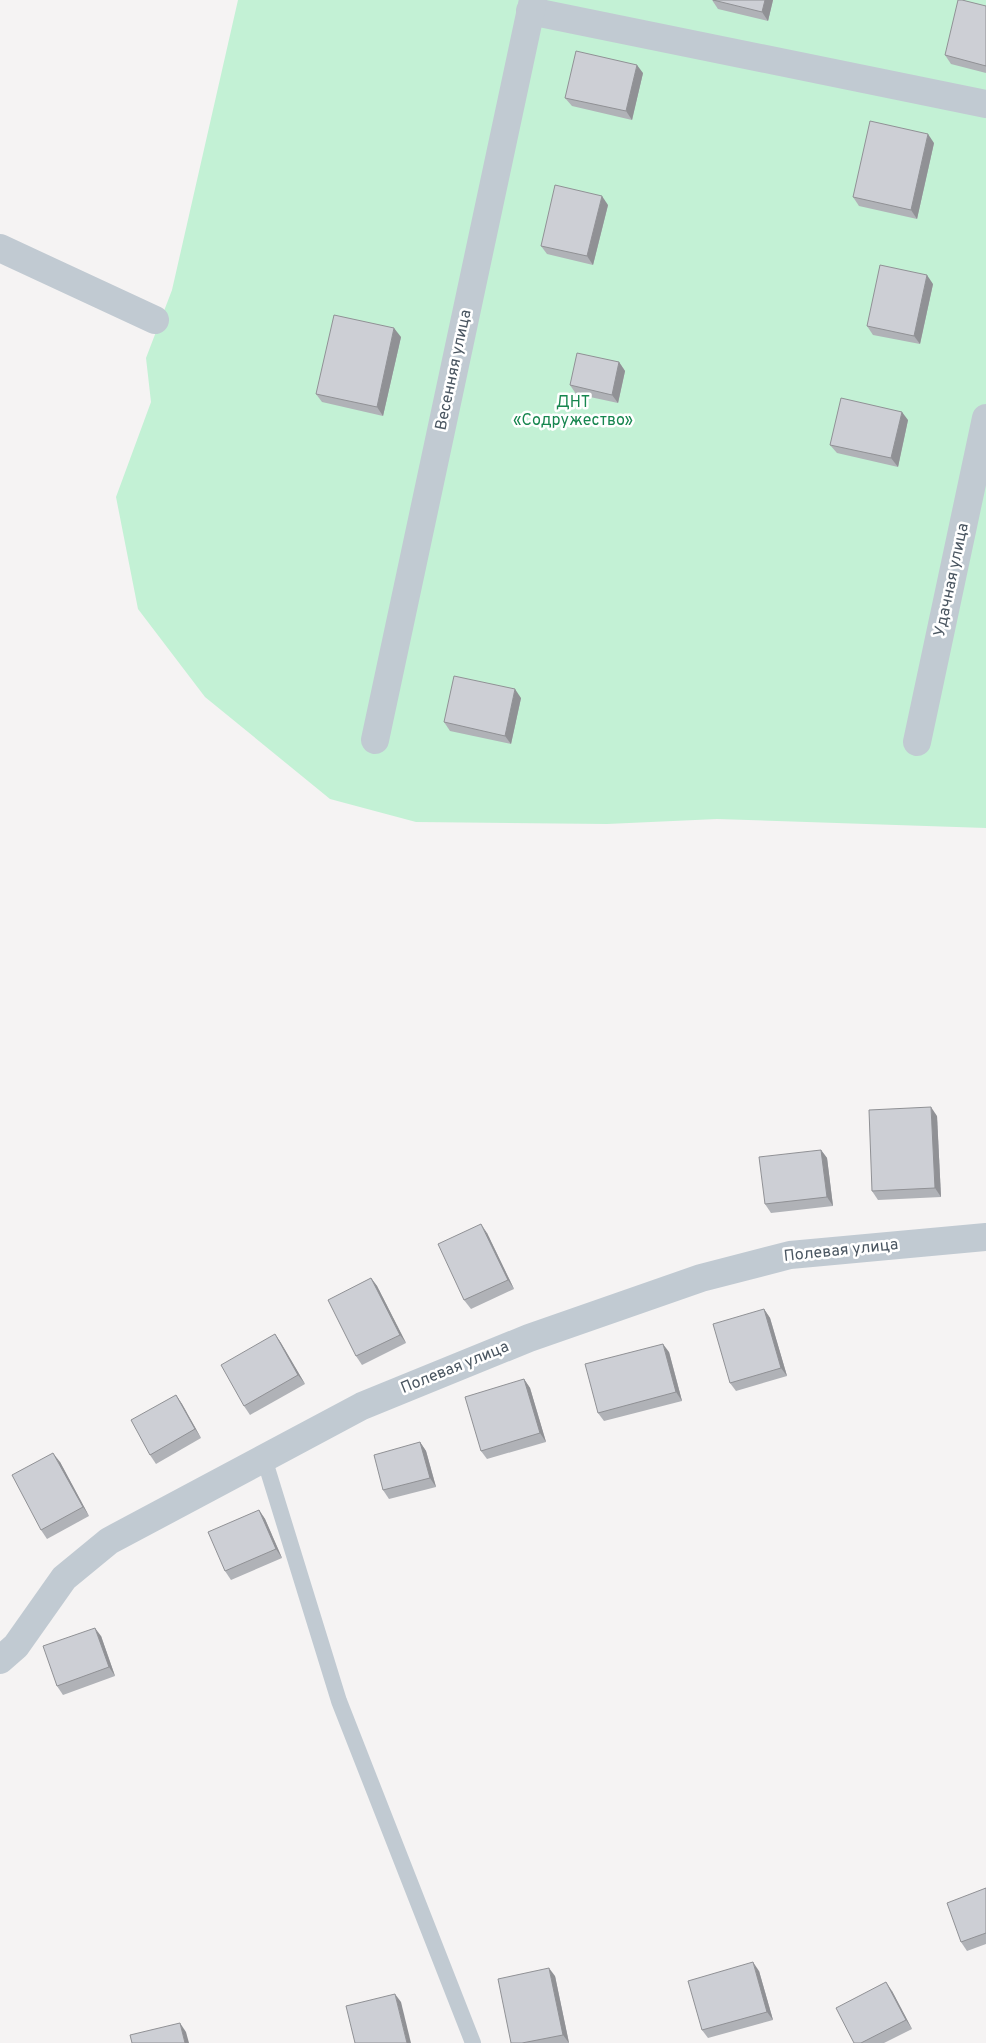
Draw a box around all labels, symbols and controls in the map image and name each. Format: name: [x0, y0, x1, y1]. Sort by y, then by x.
street label: Весенняя улица: [431, 308, 477, 432]
park label: ДНТ «Содружество»: [513, 393, 633, 431]
street label: Удачная улица: [930, 521, 974, 639]
street label: Полевая улица: [783, 1235, 899, 1267]
street label: Полевая улица: [398, 1337, 512, 1399]

